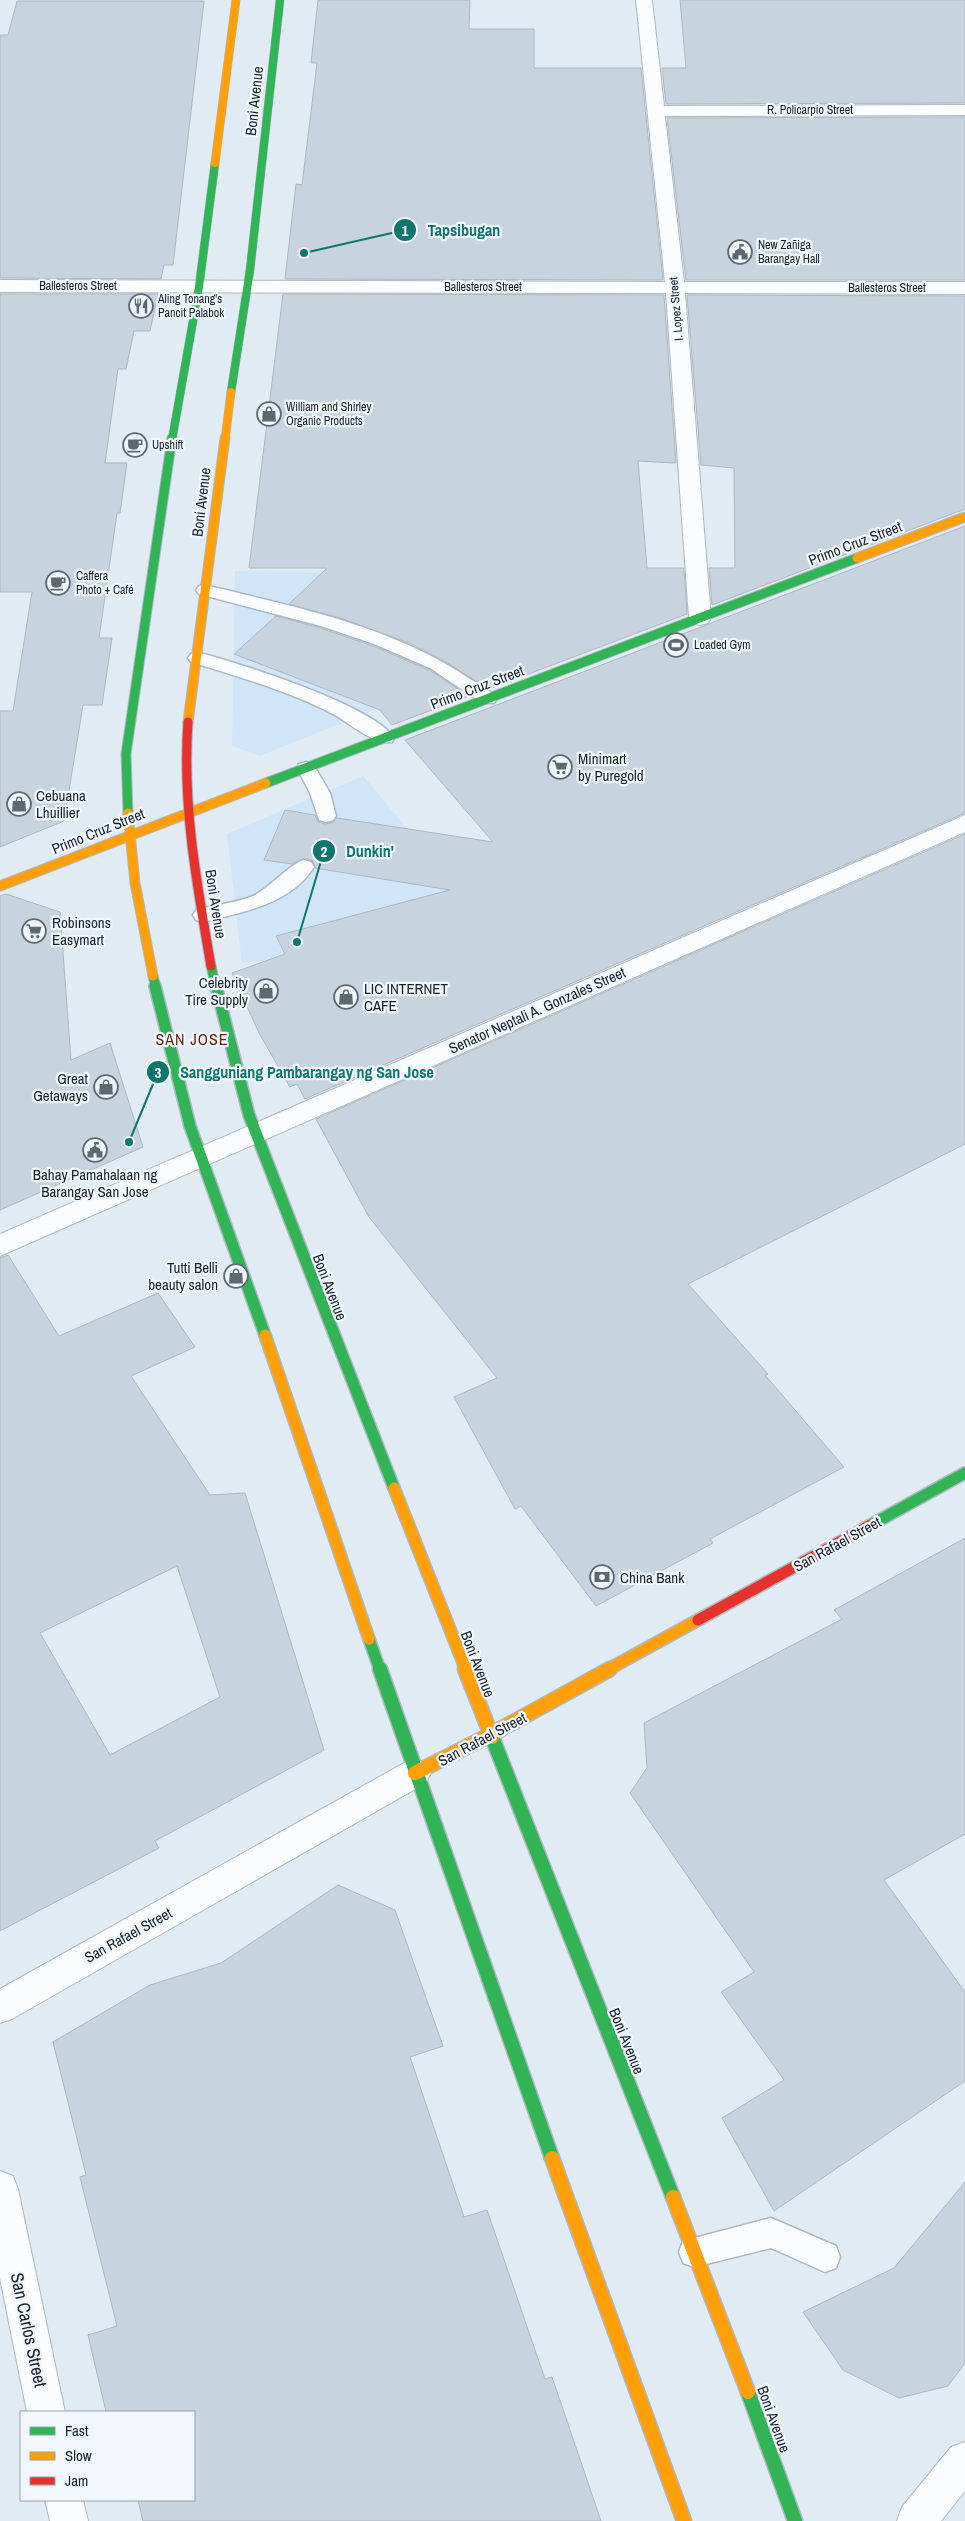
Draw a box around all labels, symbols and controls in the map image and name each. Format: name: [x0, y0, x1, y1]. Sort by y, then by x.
street label: Boni Avenue: [240, 65, 268, 137]
street label: R. Policarpio Street: [767, 102, 853, 118]
callout: Tapsibugan: [392, 215, 510, 246]
text: Tapsibugan: [428, 219, 500, 241]
text: 1: [402, 220, 409, 241]
place label: New Zañiga Barangay Hall: [758, 237, 820, 267]
public building icon: New Zañiga Barangay Hall: [727, 239, 753, 265]
street label: I. Lopez Street: [665, 276, 687, 342]
street label: Ballesteros Street: [39, 278, 117, 294]
street label: Ballesteros Street: [444, 279, 522, 295]
street label: Ballesteros Street: [848, 280, 926, 296]
place label: Aling Tonang's Pancit Palabok: [157, 291, 224, 321]
restaurant icon: Aling Tonang's Pancit Palabok: [128, 293, 154, 319]
place label: William and Shirley Organic Products: [286, 399, 371, 429]
shop icon: William and Shirley Organic Products: [256, 401, 282, 427]
cafe icon: Upshift: [122, 432, 148, 458]
place label: Upshift: [152, 437, 183, 453]
street label: Boni Avenue: [186, 466, 216, 538]
street label: Primo Cruz Street: [805, 515, 905, 570]
place label: Caffera Photo + Café: [76, 568, 134, 598]
cafe icon: Caffera Photo + Café: [45, 570, 71, 596]
sports icon: Loaded Gym: [663, 632, 689, 658]
place label: Loaded Gym: [694, 637, 750, 653]
street label: Primo Cruz Street: [427, 659, 527, 714]
place label: Minimart by Puregold: [578, 748, 644, 786]
supermarket icon: Minimart by Puregold: [547, 754, 573, 780]
place label: Cebuana Lhuillier: [36, 785, 86, 823]
shop icon: Cebuana Lhuillier: [6, 791, 32, 817]
street label: Primo Cruz Street: [48, 803, 148, 859]
callout: Dunkin': [311, 836, 404, 867]
text: Dunkin': [346, 840, 394, 862]
text: 2: [321, 841, 328, 862]
street label: Boni Avenue: [200, 868, 232, 940]
place label: Robinsons Easymart: [52, 912, 111, 950]
supermarket icon: Robinsons Easymart: [21, 918, 47, 944]
street label: Senator Neptali A. Gonzales Street: [445, 961, 629, 1059]
place label: Celebrity Tire Supply: [185, 972, 249, 1010]
shop icon: Celebrity Tire Supply: [253, 978, 279, 1004]
place label: LIC INTERNET CAFE: [364, 978, 449, 1016]
shop icon: LIC INTERNET CAFE: [333, 984, 359, 1010]
district label: SAN JOSE: [156, 1028, 228, 1050]
callout: Sangguniang Pambarangay ng San Jose: [145, 1057, 444, 1088]
text: Sangguniang Pambarangay ng San Jose: [180, 1061, 434, 1083]
text: 3: [155, 1062, 162, 1083]
place label: Great Getaways: [33, 1068, 89, 1106]
shop icon: Great Getaways: [93, 1074, 119, 1100]
public building icon: Bahay Pamahalaan ng Barangay San Jose: [82, 1137, 108, 1163]
place label: Bahay Pamahalaan ng Barangay San Jose: [33, 1164, 157, 1202]
street label: Boni Avenue: [308, 1251, 352, 1323]
place label: Tutti Belli beauty salon: [148, 1257, 218, 1295]
shop icon: Tutti Belli beauty salon: [223, 1263, 249, 1289]
street label: San Rafael Street: [789, 1511, 885, 1577]
bank icon: China Bank: [589, 1564, 615, 1590]
place label: China Bank: [620, 1567, 685, 1588]
street label: Boni Avenue: [456, 1628, 500, 1700]
street label: San Rafael Street: [434, 1707, 530, 1771]
street label: San Rafael Street: [80, 1902, 176, 1968]
street label: Boni Avenue: [604, 2005, 650, 2077]
street label: San Carlos Street: [5, 2270, 53, 2390]
street label: Boni Avenue: [752, 2383, 796, 2455]
legend: [20, 2411, 195, 2501]
text: Fast: [65, 2420, 89, 2441]
text: Slow: [65, 2445, 92, 2466]
text: Jam: [65, 2470, 88, 2491]

